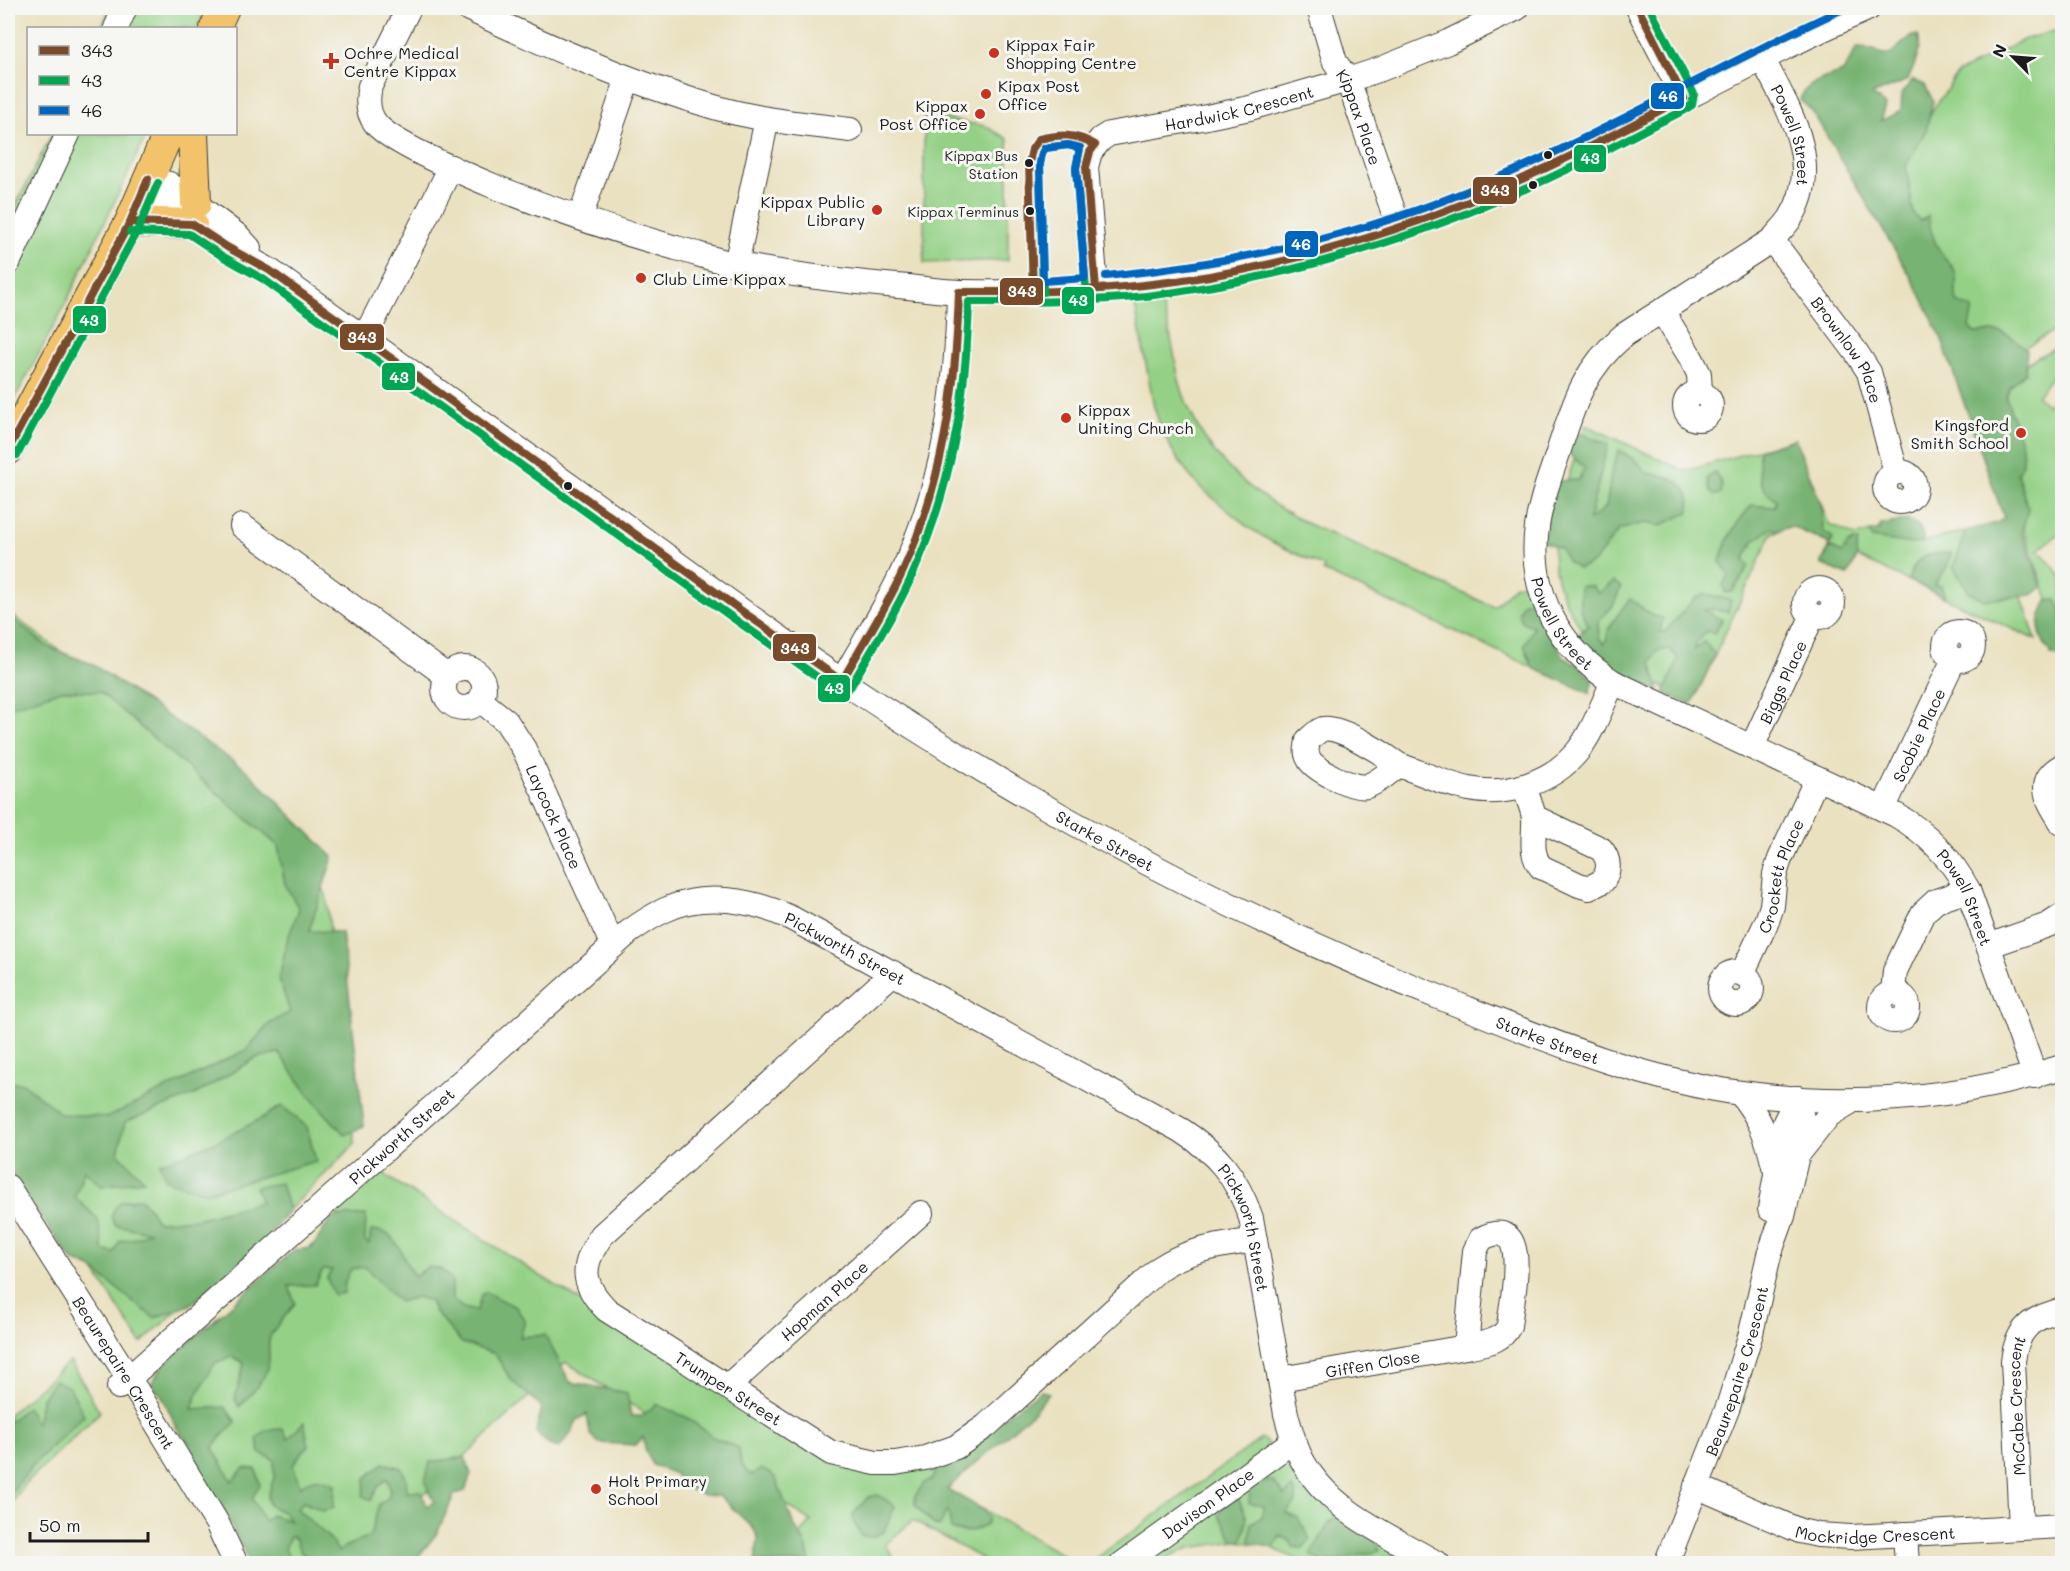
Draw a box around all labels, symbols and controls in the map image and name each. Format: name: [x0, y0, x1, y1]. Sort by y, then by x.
legend: [27, 27, 237, 135]
north arrow: [1983, 27, 2043, 87]
place label: Kippax Fair Shopping Centre: [1006, 34, 1137, 73]
text: 343: [81, 38, 113, 62]
text: N: [1987, 41, 2011, 60]
place label: Ochre Medical Centre Kippax: [344, 42, 459, 81]
marker: Kippax Fair Shopping Centre: [987, 46, 1001, 60]
marker: Ochre Medical Centre Kippax: [322, 52, 340, 70]
street label: Kippax Place: [1333, 64, 1387, 167]
text: 43: [81, 68, 102, 92]
place label: Kipax Post Office: [998, 75, 1080, 114]
street label: Hardwick Crescent: [1163, 80, 1316, 135]
street label: Powell Street: [1767, 81, 1815, 187]
line badge: 46: [1650, 82, 1685, 110]
text: 46: [1658, 85, 1678, 106]
marker: Kipax Post Office: [979, 87, 993, 101]
place label: Kippax Post Office: [879, 95, 968, 134]
text: 46: [81, 98, 102, 122]
marker: Kippax Post Office: [973, 107, 987, 121]
line badge: 43: [1573, 144, 1607, 173]
place label: Kippax Bus Station: [944, 146, 1018, 183]
text: 43: [1580, 147, 1600, 168]
unlabelled marker: [1542, 149, 1554, 161]
marker: Kippax Bus Station: [1023, 157, 1035, 169]
line badge: 343: [1472, 176, 1518, 205]
text: 343: [1480, 179, 1510, 200]
unlabelled marker: [1527, 179, 1539, 191]
place label: Kippax Public Library: [760, 191, 865, 230]
place label: Kippax Terminus: [907, 202, 1019, 221]
marker: Kippax Public Library: [870, 203, 884, 217]
marker: Kippax Terminus: [1024, 205, 1036, 217]
line badge: 46: [1284, 230, 1319, 258]
text: 46: [1291, 233, 1311, 254]
place label: Club Lime Kippax: [653, 268, 786, 289]
marker: Club Lime Kippax: [634, 271, 648, 285]
line badge: 343: [999, 277, 1044, 306]
text: 343: [1007, 280, 1037, 301]
line badge: 43: [1061, 286, 1095, 315]
text: 43: [1068, 289, 1088, 310]
street label: Brownlow Place: [1807, 292, 1887, 405]
line badge: 43: [72, 305, 107, 334]
text: 43: [79, 309, 99, 330]
line badge: 343: [339, 323, 385, 351]
text: 343: [347, 326, 377, 347]
line badge: 43: [381, 362, 416, 391]
text: 43: [389, 366, 409, 387]
place label: Kippax Uniting Church: [1078, 399, 1193, 438]
marker: Kippax Uniting Church: [1059, 411, 1073, 425]
place label: Kingsford Smith School: [1911, 414, 2009, 453]
marker: Kingsford Smith School: [2014, 426, 2028, 440]
unlabelled marker: [562, 480, 574, 492]
street label: Powell Street: [1528, 575, 1598, 674]
line badge: 343: [772, 633, 817, 662]
text: 343: [780, 637, 810, 658]
street label: Biggs Place: [1754, 637, 1810, 727]
line badge: 43: [817, 674, 851, 703]
text: 43: [824, 677, 844, 698]
street label: Scobie Place: [1887, 685, 1949, 785]
street label: Laycock Place: [522, 761, 587, 872]
street label: Starke Street: [1052, 805, 1158, 875]
street label: Crockett Place: [1752, 815, 1808, 936]
street label: Powell Street: [1933, 844, 1998, 948]
street label: Pickworth Street: [782, 906, 910, 989]
street label: Starke Street: [1493, 1011, 1602, 1068]
street label: Pickworth Street: [344, 1083, 458, 1188]
street label: Pickworth Street: [1214, 1159, 1274, 1293]
street label: Hopman Place: [776, 1255, 872, 1345]
street label: Beaurepaire Crescent: [1699, 1284, 1772, 1458]
street label: Beaurepaire Crescent: [69, 1292, 180, 1453]
street label: McCabe Crescent: [2002, 1331, 2030, 1476]
street label: Giffen Close: [1324, 1345, 1422, 1382]
street label: Trumper Street: [672, 1346, 786, 1430]
street label: Davison Place: [1157, 1462, 1258, 1543]
place label: Holt Primary School: [608, 1470, 707, 1509]
marker: Holt Primary School: [589, 1482, 603, 1496]
scale bar: [30, 1505, 148, 1543]
text: 50 m: [39, 1513, 81, 1537]
street label: Mockridge Crescent: [1793, 1520, 1956, 1548]

